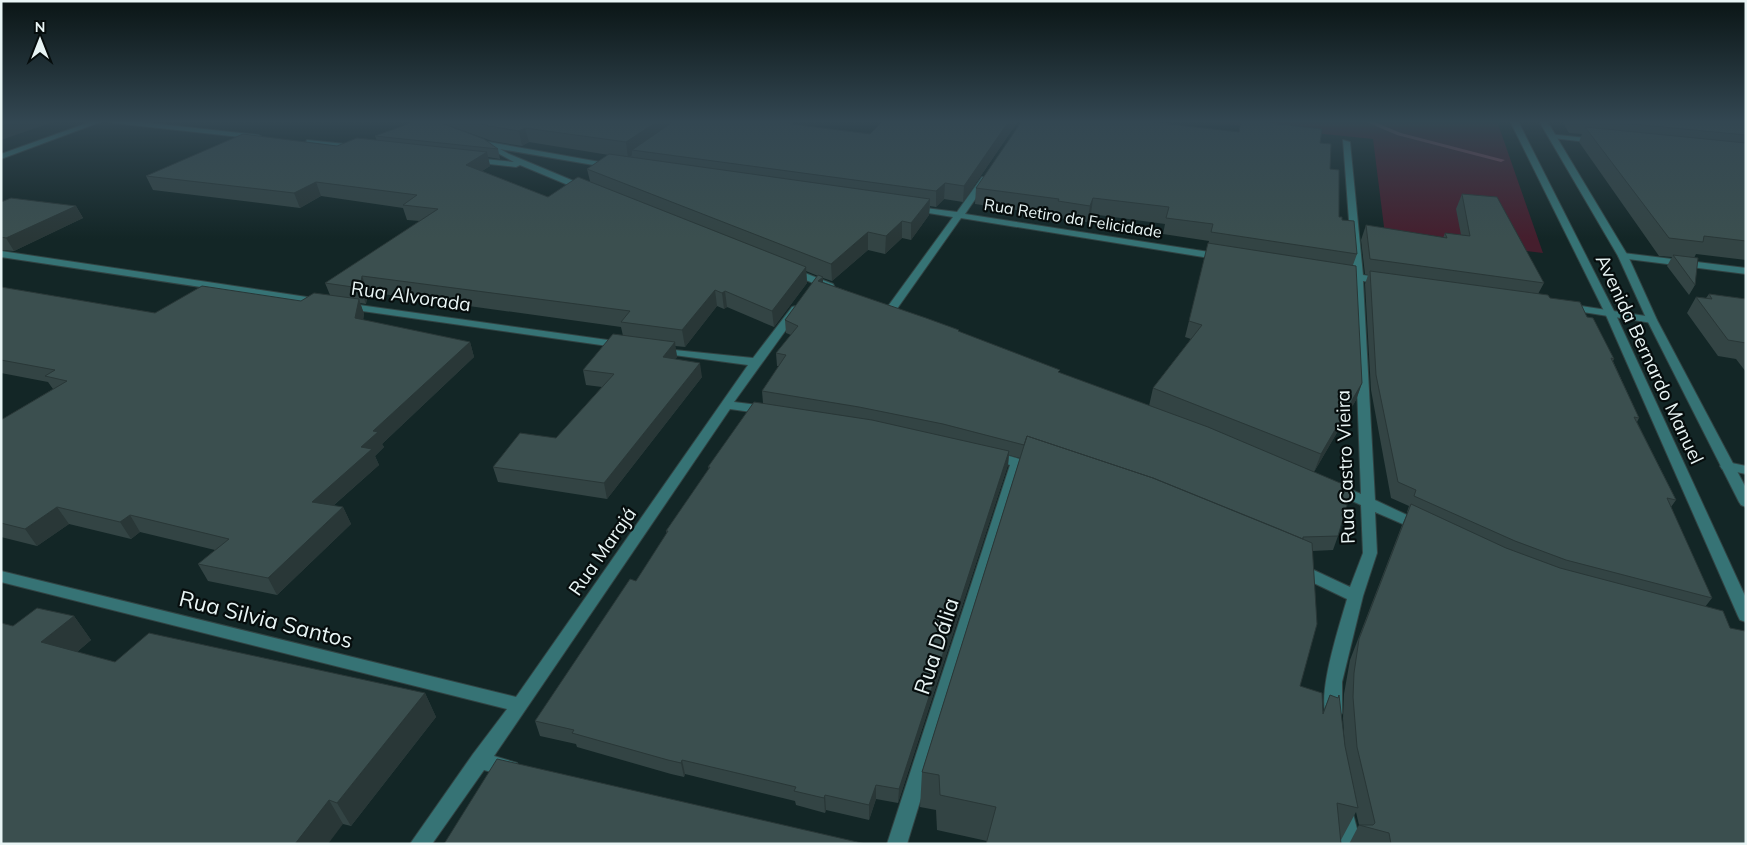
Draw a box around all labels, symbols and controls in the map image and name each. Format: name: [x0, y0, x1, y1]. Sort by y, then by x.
north arrow: [15, 15, 65, 65]
text: N: [35, 18, 45, 36]
street label: Rua Retiro da Felicidade: [983, 194, 1163, 242]
street label: Avenida Bernardo Manuel: [1591, 250, 1709, 468]
street label: Rua Alvorada: [350, 276, 472, 316]
street label: Rua Castro Vieira: [1330, 390, 1360, 544]
street label: Rua Marajá: [563, 502, 641, 600]
street label: Rua Silvia Santos: [176, 584, 356, 654]
street label: Rua Dália: [907, 594, 965, 698]

